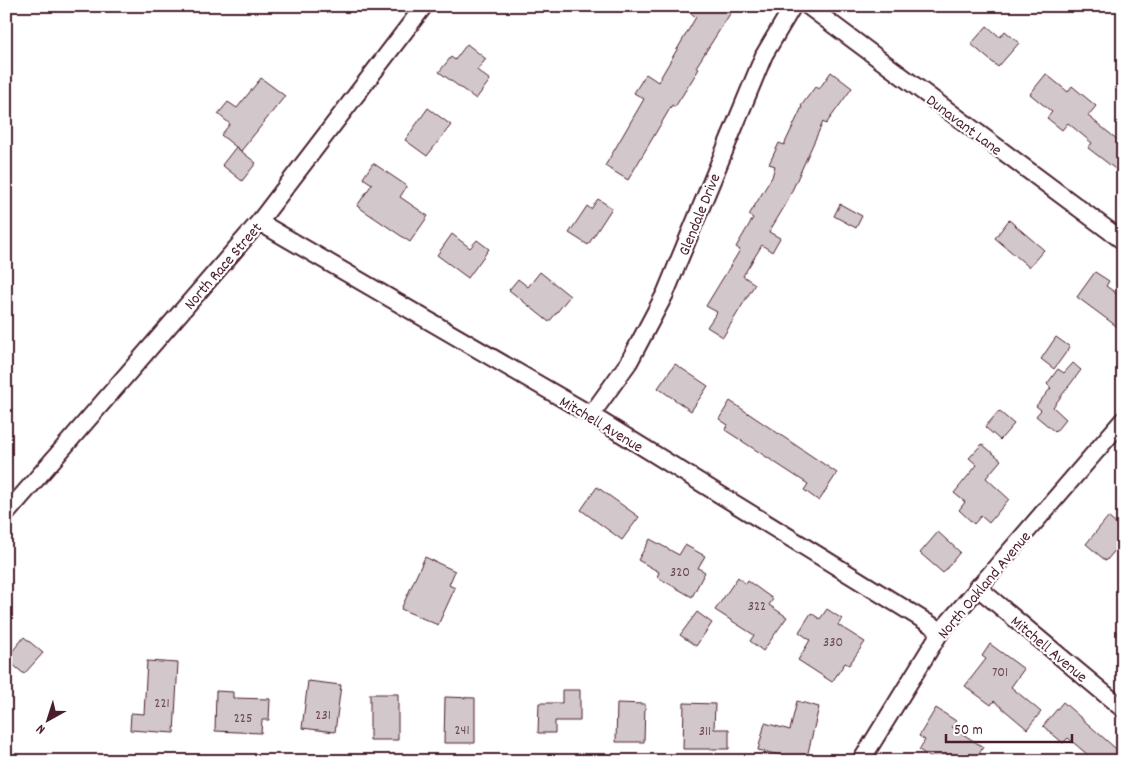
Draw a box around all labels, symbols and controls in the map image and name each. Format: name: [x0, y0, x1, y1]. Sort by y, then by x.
street label: Dunavant Lane: [921, 90, 1006, 162]
street label: Glendale Drive: [673, 170, 727, 259]
street label: North Race Street: [179, 218, 268, 315]
street label: Mitchell Avenue: [554, 391, 647, 459]
street label: North Oakland Avenue: [933, 527, 1037, 645]
house number: 320: [670, 563, 690, 583]
house number: 322: [748, 597, 766, 617]
street label: Mitchell Avenue: [1005, 611, 1092, 689]
house number: 330: [823, 633, 843, 653]
house number: 701: [992, 663, 1008, 683]
north arrow: [22, 694, 72, 744]
house number: 221: [154, 694, 170, 714]
house number: 231: [315, 706, 331, 726]
house number: 225: [234, 709, 252, 729]
scale bar: [946, 712, 1073, 744]
text: N: [32, 719, 50, 738]
text: 50 m: [954, 720, 983, 742]
house number: 241: [455, 721, 470, 741]
house number: 311: [699, 722, 711, 742]

